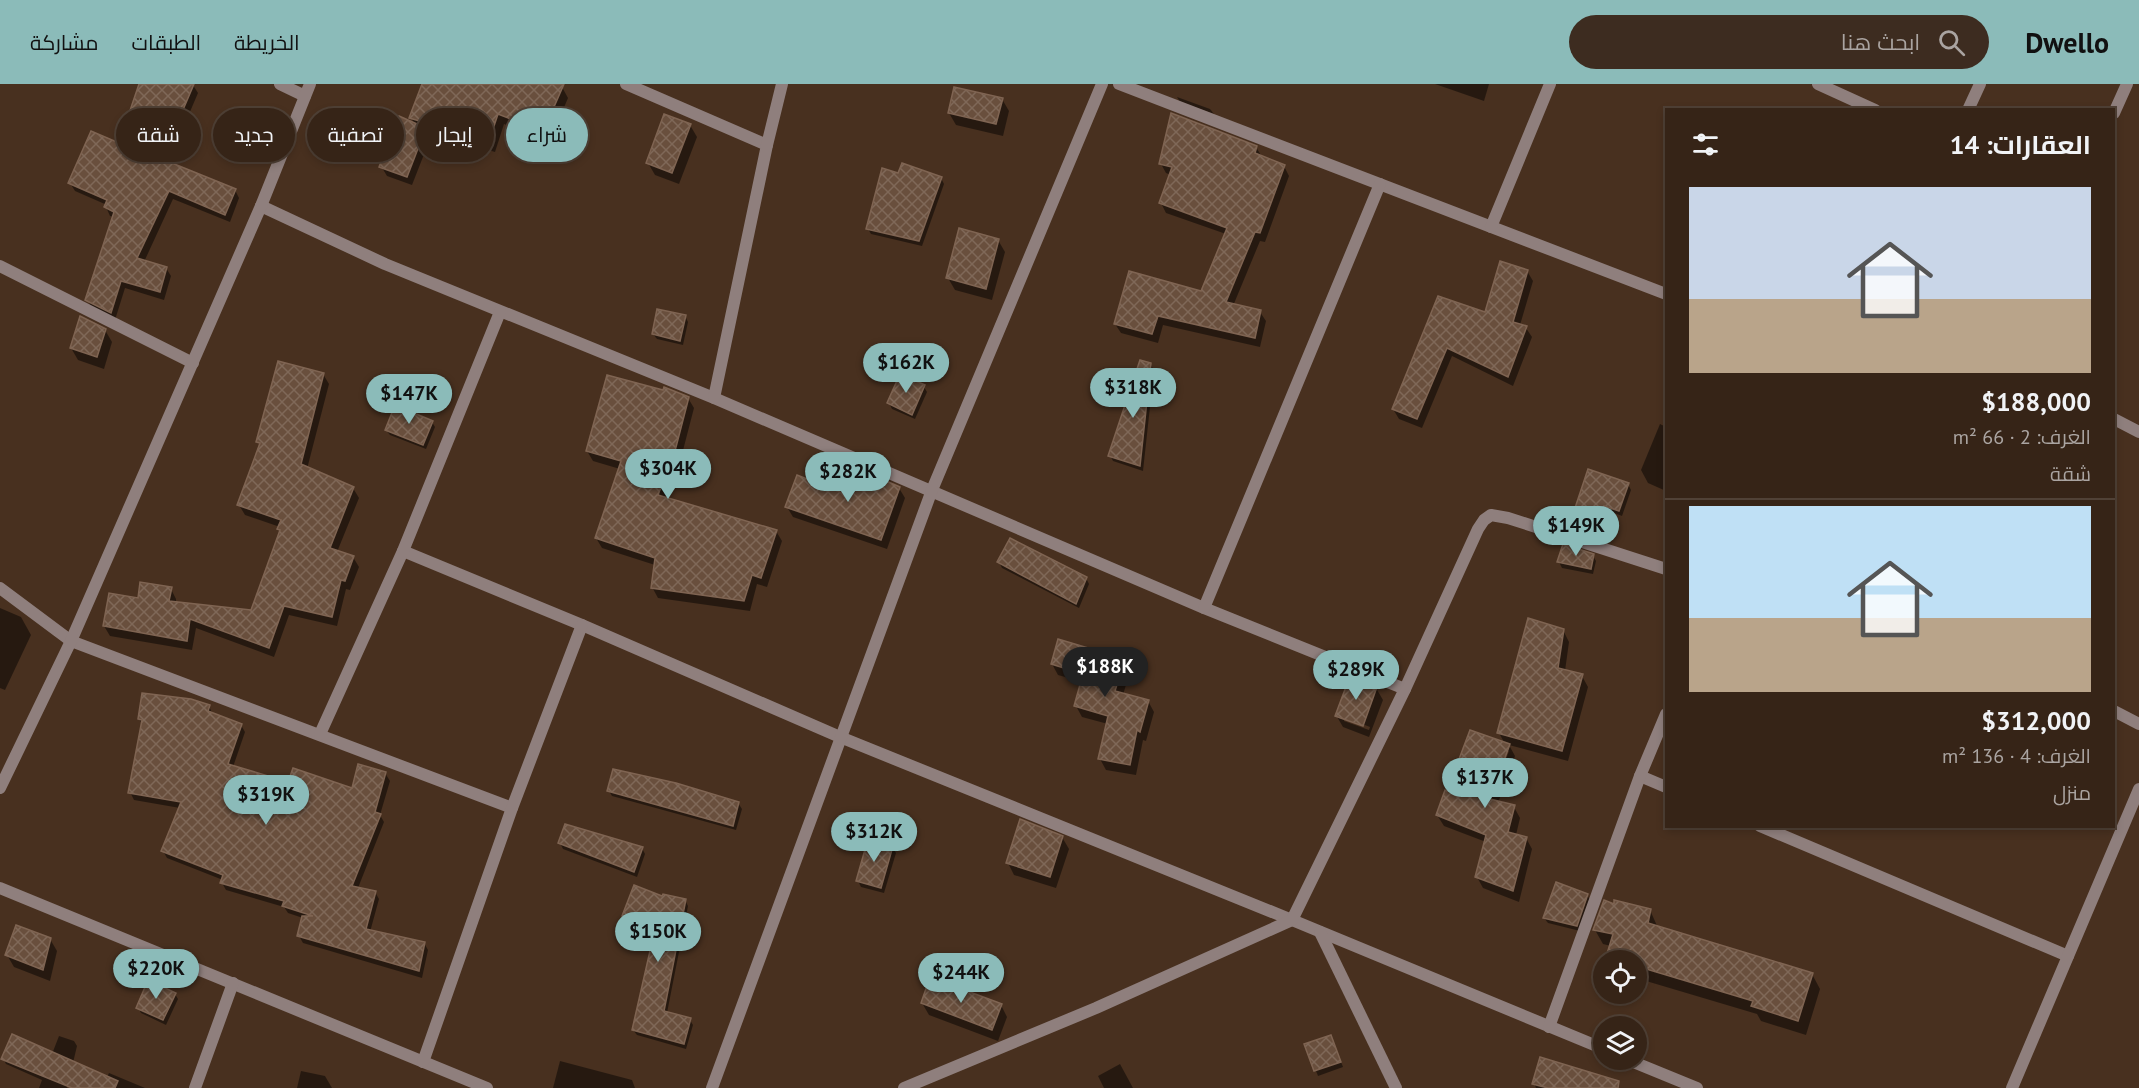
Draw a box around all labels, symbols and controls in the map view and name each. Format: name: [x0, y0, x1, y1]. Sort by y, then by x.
search box: [1569, 15, 1989, 69]
text: Dwello: [2025, 24, 2109, 61]
icon: search: [1935, 26, 1968, 59]
text: ابحث هنا: [1841, 28, 1920, 56]
text: مشاركة: [30, 29, 99, 56]
text: الطبقات: [132, 29, 201, 56]
text: الخريطة: [234, 29, 300, 56]
chip: شقة: [116, 108, 201, 162]
chip: جديد: [213, 108, 295, 162]
chip: تصفية: [307, 108, 404, 162]
chip: إيجار: [416, 108, 494, 162]
chip: شراء: [506, 108, 588, 162]
icon: filters: [1689, 128, 1722, 161]
text: العقارات: 14: [1950, 128, 2091, 161]
icon: home: [1836, 226, 1944, 334]
pin: $162K: [864, 343, 948, 394]
text: $162K: [877, 349, 935, 375]
pin: $318K: [1091, 368, 1175, 419]
pin: $147K: [367, 374, 451, 425]
text: $318K: [1104, 374, 1162, 400]
text: $147K: [380, 380, 438, 406]
text: $188,000: [1981, 385, 2091, 418]
text: الغرف: 2 · 66 m²: [1953, 424, 2091, 450]
pin: $304K: [626, 449, 710, 500]
pin: $282K: [806, 452, 890, 503]
text: $304K: [639, 455, 697, 481]
text: $282K: [819, 458, 877, 484]
text: شقة: [2050, 461, 2091, 487]
pin: $149K: [1534, 506, 1618, 557]
text: $149K: [1547, 512, 1605, 538]
icon: home: [1836, 545, 1944, 653]
pin: $188K: [1063, 647, 1147, 698]
pin: $289K: [1314, 650, 1398, 701]
text: $188K: [1076, 653, 1134, 679]
text: $289K: [1327, 656, 1385, 682]
text: $312,000: [1981, 704, 2091, 737]
text: الغرف: 4 · 136 m²: [1942, 743, 2091, 769]
pin: $137K: [1443, 758, 1527, 809]
text: $137K: [1456, 764, 1514, 790]
pin: $319K: [224, 775, 308, 826]
text: منزل: [2053, 780, 2091, 806]
text: $319K: [237, 781, 295, 807]
pin: $312K: [832, 812, 916, 863]
text: $312K: [845, 818, 903, 844]
pin: $150K: [616, 912, 700, 963]
text: $150K: [629, 918, 687, 944]
pin: $220K: [114, 949, 198, 1000]
map controls: [1593, 950, 1647, 1070]
button: locate: [1593, 950, 1647, 1004]
pin: $244K: [919, 953, 1003, 1004]
text: $220K: [127, 955, 185, 981]
text: $244K: [932, 959, 990, 985]
button: layers: [1593, 1016, 1647, 1070]

